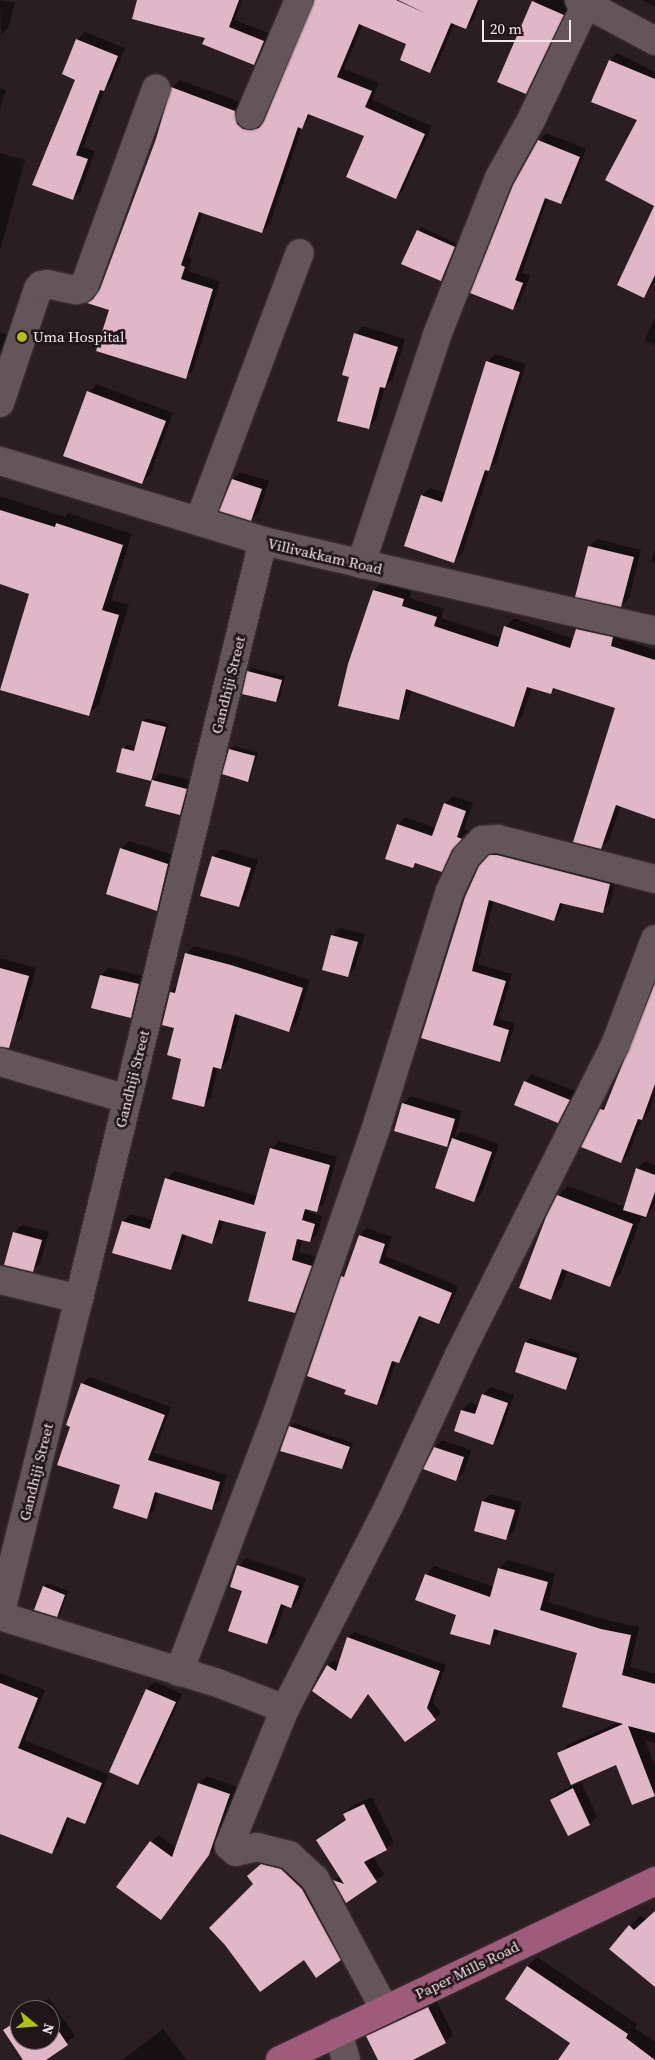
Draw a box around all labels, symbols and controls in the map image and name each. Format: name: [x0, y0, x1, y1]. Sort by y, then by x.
scale bar: [485, 10, 574, 42]
text: 20 m: [490, 18, 522, 39]
place label: Uma Hospital: [33, 328, 124, 346]
marker: Uma Hospital: [15, 330, 29, 344]
street label: Villivakkam Road: [266, 534, 384, 578]
street label: Gandhiji Street: [207, 634, 249, 736]
street label: Gandhiji Street: [111, 1028, 153, 1130]
street label: Gandhiji Street: [15, 1421, 57, 1523]
street label: Paper Mills Road: [412, 1937, 522, 2003]
north arrow: [10, 2000, 60, 2050]
text: N: [37, 2021, 59, 2037]

